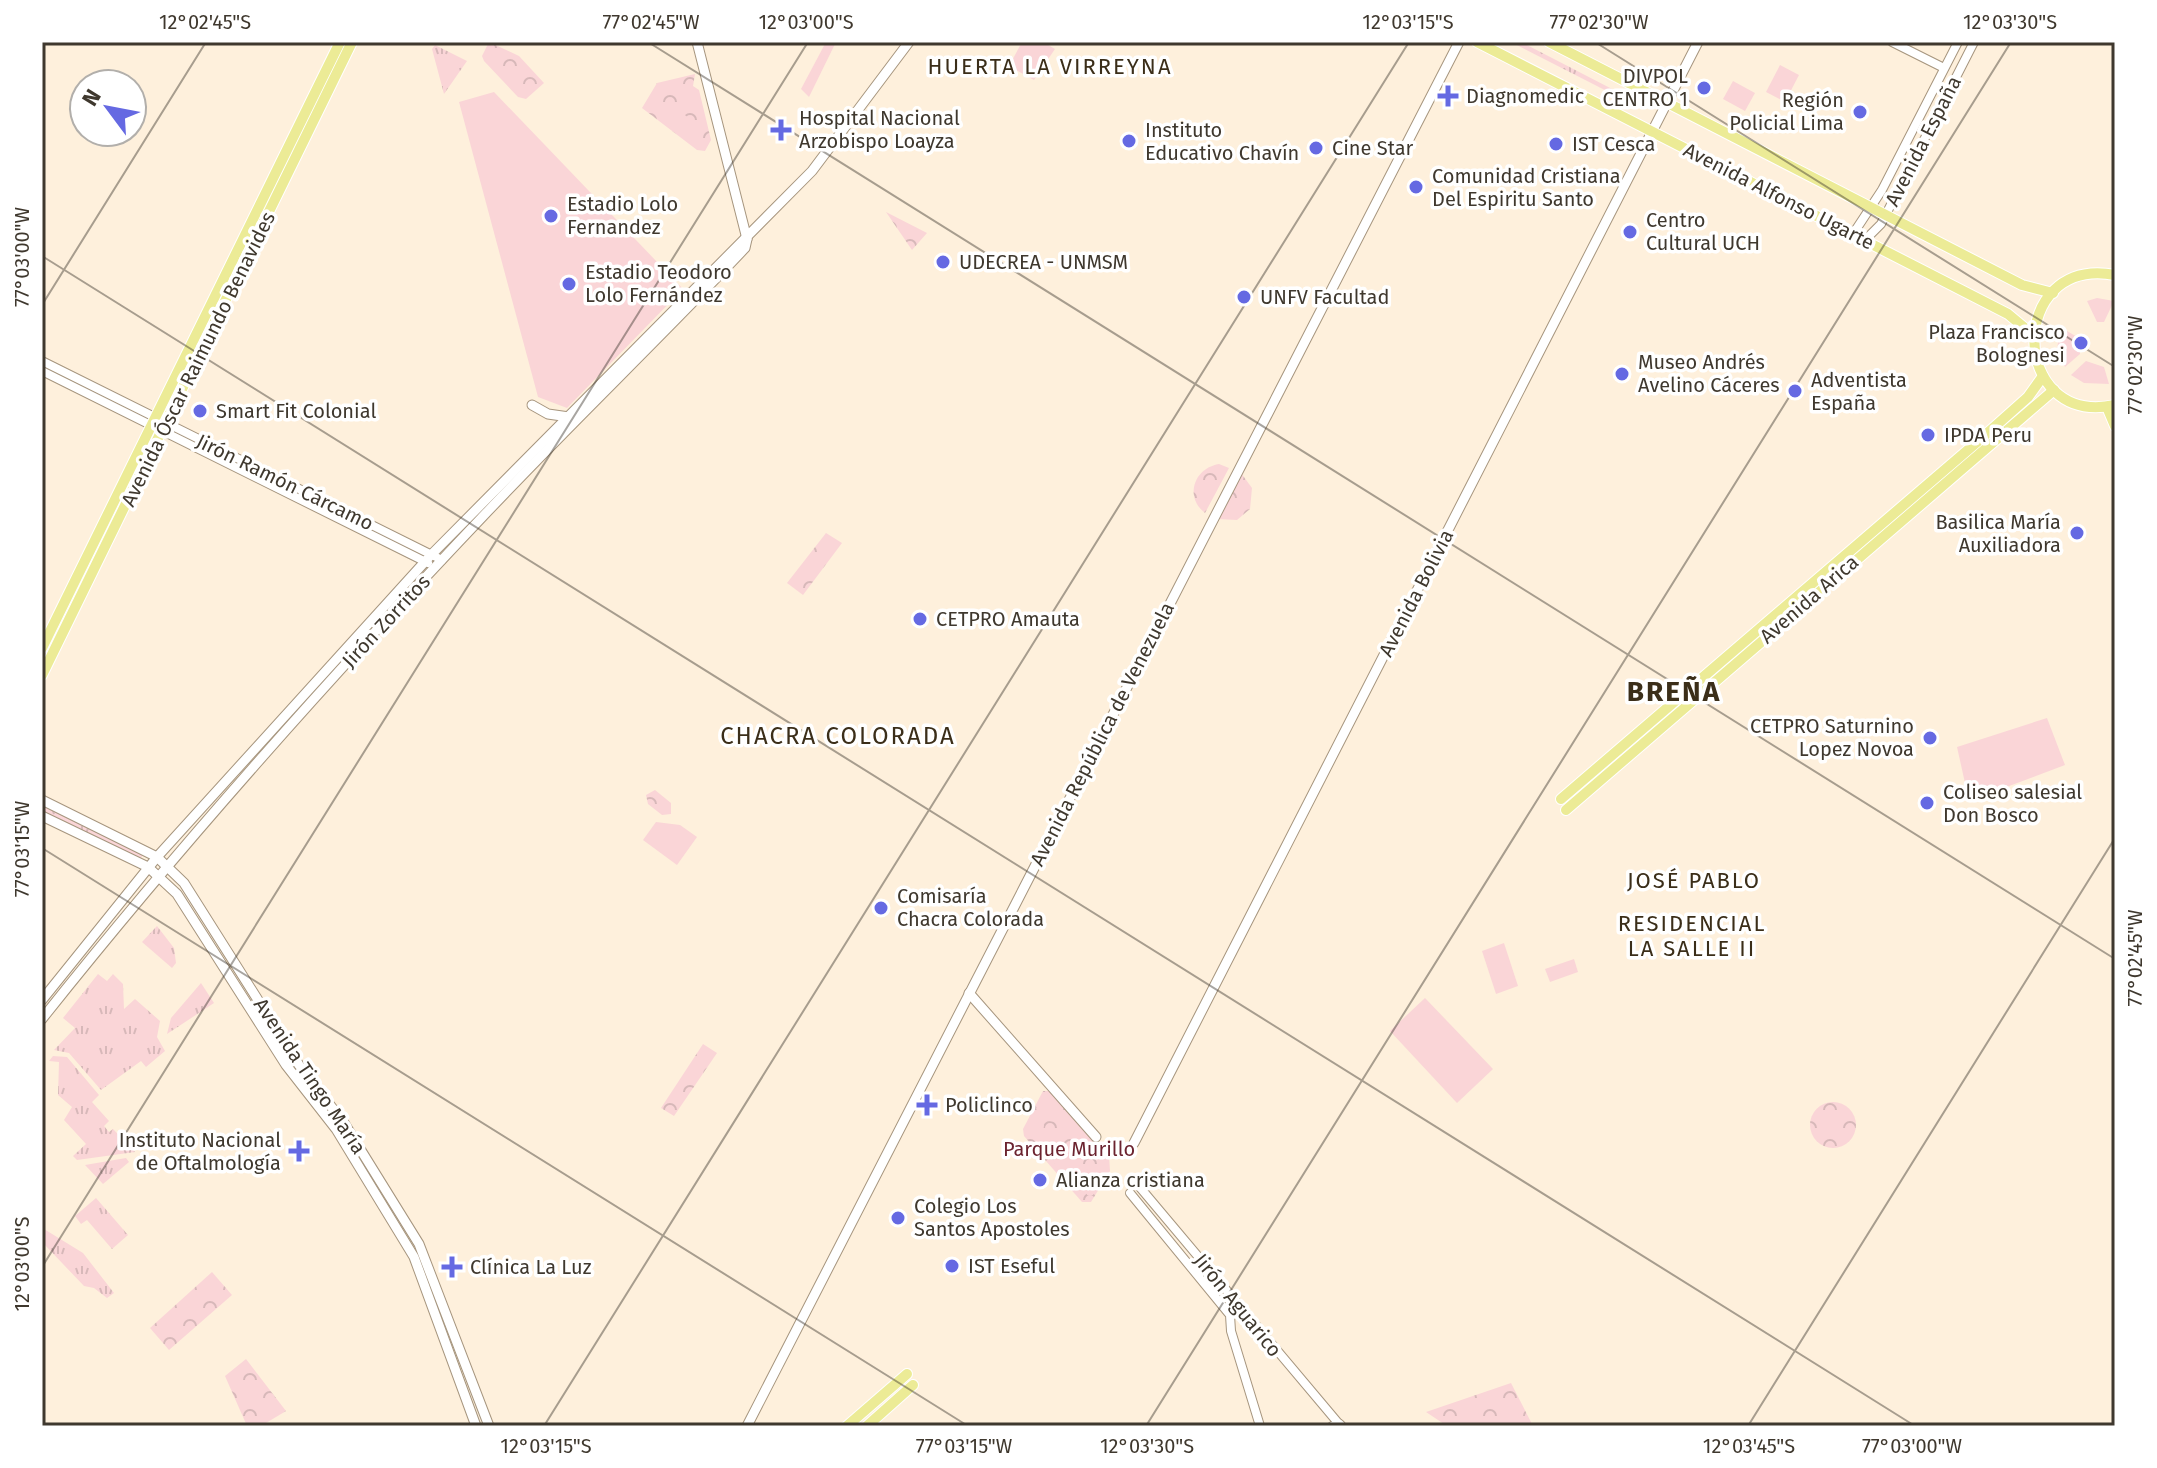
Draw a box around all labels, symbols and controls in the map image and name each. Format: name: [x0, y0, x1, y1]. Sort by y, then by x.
text: 12°02'45"S: [159, 10, 251, 34]
text: 77°02'45"W: [602, 10, 700, 34]
text: 12°03'00"S: [758, 10, 854, 34]
text: 12°03'15"S: [1362, 10, 1454, 34]
text: 77°02'30"W: [1549, 10, 1649, 34]
text: 12°03'30"S: [1963, 10, 2057, 34]
district label: HUERTA LA VIRREYNA: [927, 53, 1173, 80]
place label: DIVPOL CENTRO 1: [1602, 64, 1688, 111]
north arrow: [68, 68, 148, 148]
street label: Avenida España: [1880, 72, 1966, 210]
marker: DIVPOL CENTRO 1: [1695, 79, 1713, 97]
text: N: [76, 84, 107, 111]
place label: Diagnomedic: [1466, 84, 1584, 108]
marker: Diagnomedic: [1437, 85, 1459, 107]
place label: Región Policial Lima: [1729, 88, 1844, 135]
marker: Región Policial Lima: [1851, 103, 1869, 121]
place label: Hospital Nacional Arzobispo Loayza: [799, 106, 960, 153]
place label: Instituto Educativo Chavín: [1145, 118, 1299, 165]
marker: Hospital Nacional Arzobispo Loayza: [770, 119, 792, 141]
marker: Instituto Educativo Chavín: [1120, 132, 1138, 150]
place label: IST Cesca: [1572, 132, 1655, 156]
marker: IST Cesca: [1547, 135, 1565, 153]
place label: Cine Star: [1332, 136, 1414, 160]
street label: Avenida Alfonso Ugarte: [1680, 137, 1878, 255]
marker: Cine Star: [1307, 139, 1325, 157]
place label: Comunidad Cristiana Del Espiritu Santo: [1432, 164, 1621, 211]
marker: Comunidad Cristiana Del Espiritu Santo: [1407, 178, 1425, 196]
place label: Estadio Lolo Fernandez: [567, 192, 678, 239]
text: 77°03'00"W: [10, 206, 34, 307]
marker: Estadio Lolo Fernandez: [542, 207, 560, 225]
street label: Avenida Óscar Raimundo Benavides: [116, 208, 280, 510]
place label: Centro Cultural UCH: [1646, 208, 1760, 255]
marker: Centro Cultural UCH: [1621, 223, 1639, 241]
place label: UDECREA - UNMSM: [959, 250, 1128, 274]
marker: UDECREA - UNMSM: [934, 253, 952, 271]
place label: Estadio Teodoro Lolo Fernández: [585, 260, 732, 307]
marker: Estadio Teodoro Lolo Fernández: [560, 275, 578, 293]
place label: UNFV Facultad: [1260, 285, 1389, 309]
marker: UNFV Facultad: [1235, 288, 1253, 306]
text: 77°02'30"W: [2123, 315, 2147, 415]
place label: Plaza Francisco Bolognesi: [1928, 320, 2065, 367]
marker: Plaza Francisco Bolognesi: [2072, 334, 2090, 352]
place label: Museo Andrés Avelino Cáceres: [1638, 350, 1780, 397]
marker: Museo Andrés Avelino Cáceres: [1613, 365, 1631, 383]
place label: Adventista España: [1811, 368, 1907, 415]
marker: Adventista España: [1786, 382, 1804, 400]
place label: Smart Fit Colonial: [216, 399, 376, 423]
marker: Smart Fit Colonial: [191, 402, 209, 420]
place label: IPDA Peru: [1944, 423, 2032, 447]
marker: IPDA Peru: [1919, 426, 1937, 444]
street label: Jirón Ramón Cárcamo: [192, 429, 378, 535]
place label: Basilica María Auxiliadora: [1935, 510, 2061, 557]
marker: Basilica María Auxiliadora: [2068, 524, 2086, 542]
street label: Avenida Bolivia: [1374, 525, 1458, 661]
street label: Avenida Arica: [1755, 550, 1863, 648]
street label: Jirón Zorritos: [337, 570, 435, 672]
street label: Avenida República de Venezuela: [1025, 598, 1179, 870]
place label: CETPRO Amauta: [936, 607, 1080, 631]
marker: CETPRO Amauta: [911, 610, 929, 628]
district label: BREÑA: [1627, 675, 1721, 708]
place label: CETPRO Saturnino Lopez Novoa: [1750, 714, 1914, 761]
district label: CHACRA COLORADA: [720, 722, 956, 750]
marker: CETPRO Saturnino Lopez Novoa: [1921, 729, 1939, 747]
place label: Coliseo salesial Don Bosco: [1943, 780, 2082, 827]
marker: Coliseo salesial Don Bosco: [1918, 794, 1936, 812]
text: 77°03'15"W: [10, 800, 34, 897]
district label: JOSÉ PABLO: [1627, 867, 1761, 894]
place label: Comisaría Chacra Colorada: [897, 884, 1044, 931]
marker: Comisaría Chacra Colorada: [872, 899, 890, 917]
text: 77°02'45"W: [2123, 909, 2147, 1007]
district label: RESIDENCIAL LA SALLE II: [1618, 910, 1766, 962]
street label: Avenida Tingo María: [249, 993, 371, 1159]
place label: Policlinco: [945, 1093, 1033, 1117]
marker: Policlinco: [916, 1094, 938, 1116]
place label: Instituto Nacional de Oftalmología: [119, 1128, 281, 1175]
park label: Parque Murillo: [1003, 1137, 1135, 1161]
marker: Instituto Nacional de Oftalmología: [288, 1140, 310, 1162]
place label: Alianza cristiana: [1056, 1168, 1205, 1192]
marker: Alianza cristiana: [1031, 1171, 1049, 1189]
place label: Colegio Los Santos Apostoles: [914, 1194, 1070, 1241]
marker: Colegio Los Santos Apostoles: [889, 1209, 907, 1227]
text: 12°03'00"S: [10, 1216, 34, 1312]
street label: Jirón Aguarico: [1189, 1249, 1287, 1361]
place label: IST Eseful: [968, 1254, 1055, 1278]
place label: Clínica La Luz: [470, 1255, 592, 1279]
marker: Clínica La Luz: [441, 1256, 463, 1278]
marker: IST Eseful: [943, 1257, 961, 1275]
text: 12°03'15"S: [500, 1434, 592, 1458]
text: 77°03'15"W: [916, 1434, 1013, 1458]
text: 12°03'30"S: [1100, 1434, 1194, 1458]
text: 12°03'45"S: [1703, 1434, 1795, 1458]
text: 77°03'00"W: [1862, 1434, 1963, 1458]

